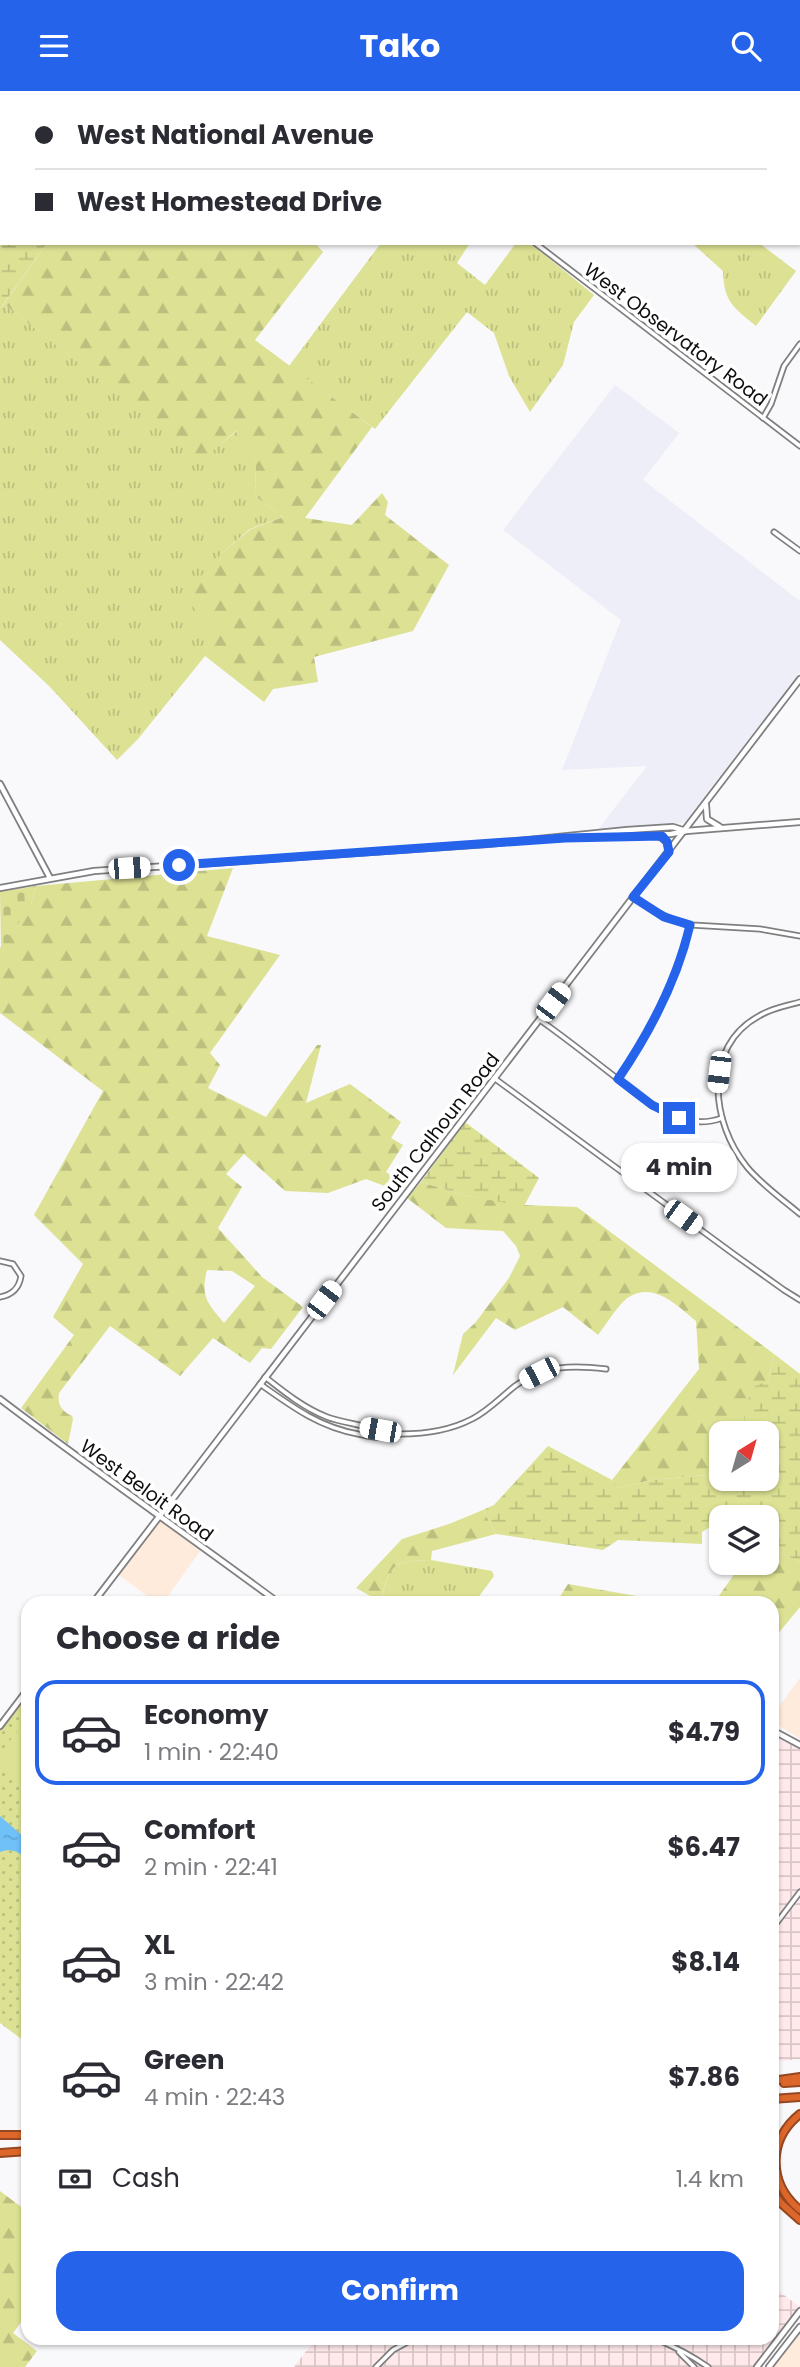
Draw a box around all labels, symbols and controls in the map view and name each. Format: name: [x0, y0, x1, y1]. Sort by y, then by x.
text: Tako: [360, 23, 440, 68]
icon: menu: [35, 27, 73, 65]
icon: search: [727, 27, 765, 65]
text: West National Avenue: [77, 117, 374, 153]
text: West Homestead Drive: [77, 184, 382, 220]
street label: West Observatory Road: [578, 256, 773, 412]
route start: [163, 849, 195, 881]
car: [108, 856, 151, 880]
car: [532, 979, 575, 1025]
street label: South Calhoun Road: [365, 1047, 506, 1217]
car: [707, 1050, 732, 1094]
route end: [663, 1102, 695, 1134]
callout: 4 min: [621, 1143, 737, 1191]
text: 4 min: [645, 1151, 713, 1183]
car: [660, 1196, 707, 1238]
car: [303, 1277, 346, 1323]
car: [516, 1354, 563, 1392]
car: [358, 1416, 403, 1444]
north arrow: [709, 1421, 779, 1491]
map controls: [709, 1421, 779, 1575]
street label: West Beloit Road: [75, 1433, 219, 1548]
button: layers: [709, 1505, 779, 1575]
text: Choose a ride: [56, 1615, 280, 1660]
text: Economy: [144, 1697, 268, 1733]
icon: car: [60, 1701, 123, 1764]
text: $4.79: [668, 1714, 740, 1750]
text: 1 min · 22:40: [144, 1736, 279, 1768]
text: Comfort: [144, 1812, 256, 1848]
icon: car: [60, 1816, 123, 1879]
text: $6.47: [667, 1829, 740, 1865]
text: 2 min · 22:41: [144, 1851, 278, 1883]
text: XL: [144, 1927, 175, 1963]
icon: car: [60, 1931, 123, 1994]
text: $8.14: [671, 1944, 740, 1980]
text: 3 min · 22:42: [144, 1966, 284, 1998]
text: Green: [144, 2042, 225, 2078]
icon: car: [60, 2046, 123, 2109]
text: $7.86: [668, 2059, 740, 2095]
text: 4 min · 22:43: [144, 2081, 285, 2113]
icon: cash: [56, 2160, 94, 2198]
text: Cash: [112, 2160, 180, 2196]
text: 1.4 km: [676, 2163, 744, 2195]
button: Confirm: [56, 2251, 744, 2331]

